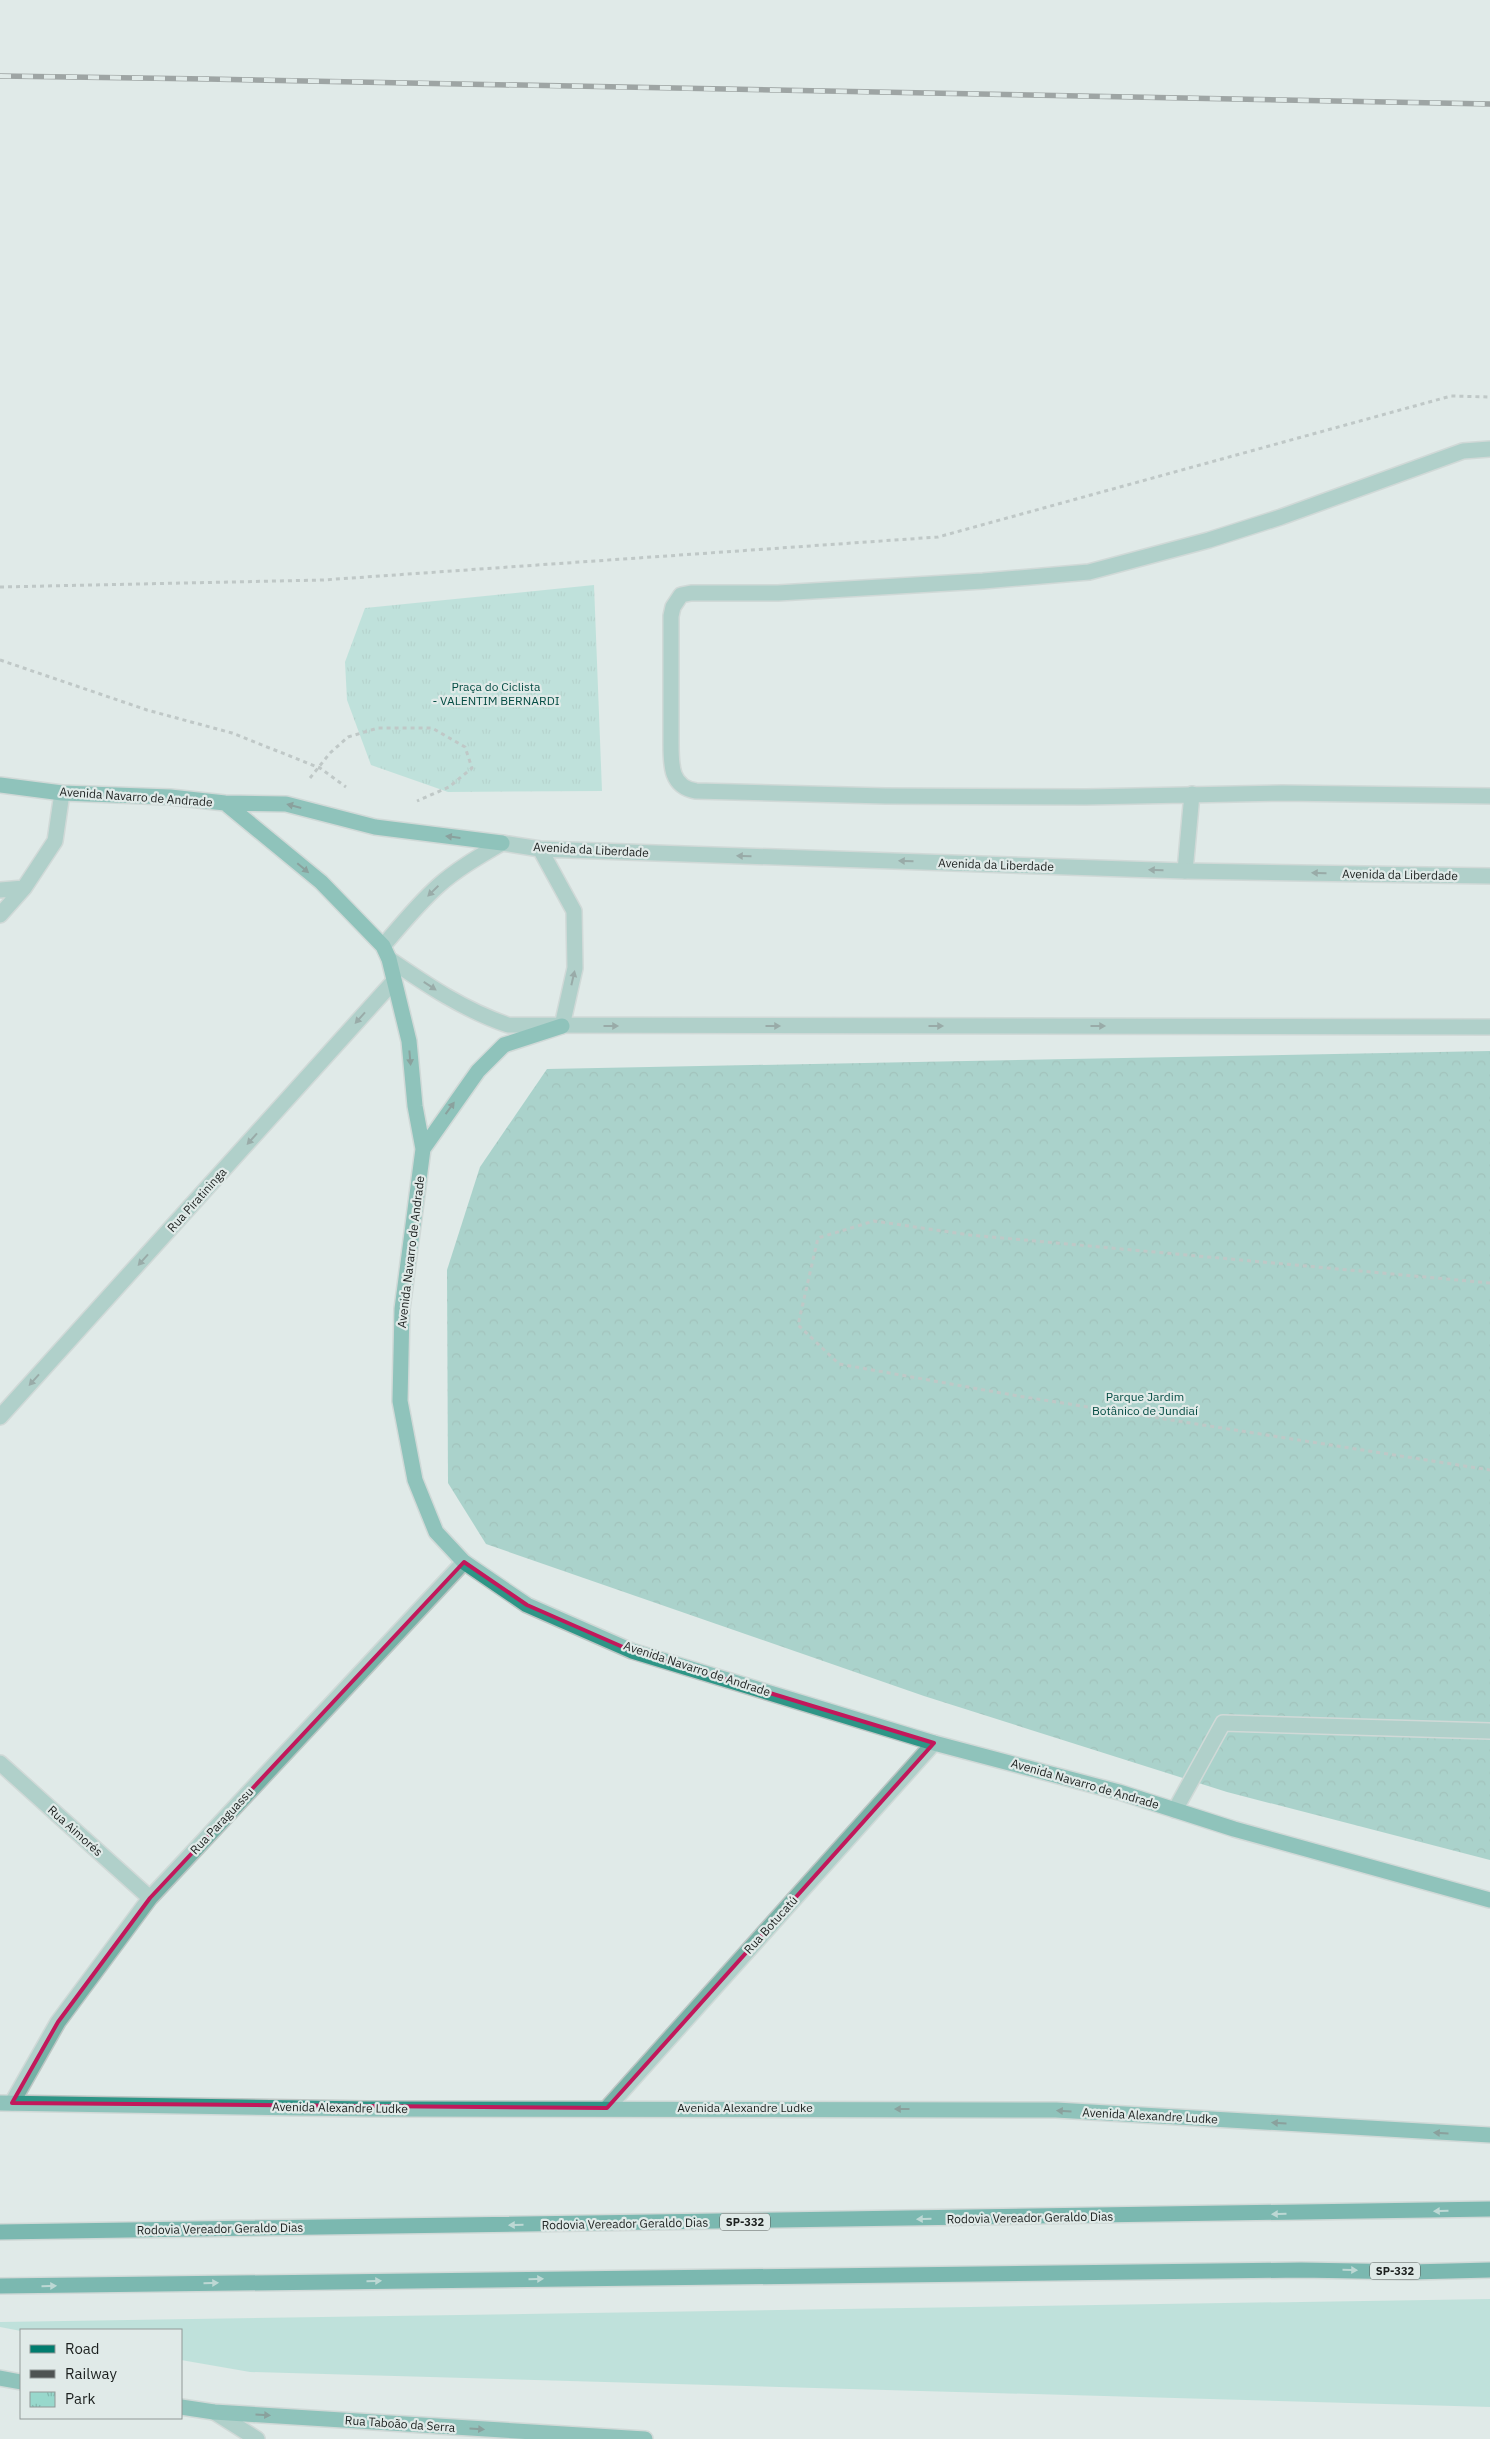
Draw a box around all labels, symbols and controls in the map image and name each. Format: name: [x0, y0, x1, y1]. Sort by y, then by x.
park label: Praça do Ciclista - VALENTIM BERNARDI: [433, 679, 560, 708]
street label: Avenida Navarro de Andrade: [59, 784, 213, 809]
one-way arrow: [287, 802, 302, 810]
one-way arrow: [445, 833, 461, 841]
street label: Avenida da Liberdade: [533, 839, 650, 860]
one-way arrow: [736, 851, 752, 859]
street label: Avenida da Liberdade: [938, 855, 1055, 874]
one-way arrow: [898, 857, 914, 865]
one-way arrow: [296, 862, 309, 873]
one-way arrow: [1148, 866, 1164, 874]
street label: Avenida da Liberdade: [1342, 866, 1458, 883]
one-way arrow: [1311, 869, 1327, 877]
one-way arrow: [428, 885, 440, 897]
one-way arrow: [569, 970, 577, 986]
one-way arrow: [423, 982, 436, 991]
one-way arrow: [355, 1012, 366, 1025]
one-way arrow: [603, 1022, 619, 1030]
one-way arrow: [765, 1022, 781, 1030]
one-way arrow: [928, 1022, 944, 1030]
one-way arrow: [1090, 1022, 1106, 1030]
one-way arrow: [407, 1051, 415, 1067]
one-way arrow: [445, 1102, 455, 1115]
one-way arrow: [246, 1132, 257, 1145]
street label: Rua Piratininga: [164, 1164, 230, 1235]
street label: Avenida Navarro de Andrade: [394, 1175, 427, 1329]
one-way arrow: [137, 1253, 148, 1266]
one-way arrow: [28, 1374, 40, 1386]
park label: Parque Jardim Botânico de Jundiaí: [1092, 1389, 1198, 1418]
street label: Avenida Navarro de Andrade: [622, 1638, 773, 1699]
street label: Avenida Navarro de Andrade: [1009, 1755, 1161, 1812]
street label: Rua Paraguassu: [187, 1784, 256, 1857]
street label: Rua Aimorés: [45, 1802, 106, 1859]
street label: Rua Botucatú: [741, 1893, 801, 1957]
street label: Avenida Alexandre Ludke: [272, 2099, 408, 2116]
street label: Avenida Alexandre Ludke: [677, 2100, 813, 2115]
street label: Avenida Alexandre Ludke: [1082, 2104, 1219, 2127]
one-way arrow: [894, 2105, 910, 2113]
one-way arrow: [1056, 2106, 1072, 2114]
one-way arrow: [1271, 2119, 1287, 2127]
one-way arrow: [1433, 2128, 1449, 2136]
one-way arrow: [1433, 2207, 1449, 2215]
street label: Rodovia Vereador Geraldo Dias: [947, 2209, 1114, 2226]
one-way arrow: [1271, 2210, 1287, 2218]
road number: SP-332: [720, 2214, 770, 2230]
street label: Rodovia Vereador Geraldo Dias: [542, 2215, 709, 2232]
one-way arrow: [916, 2215, 932, 2223]
street label: Rodovia Vereador Geraldo Dias: [137, 2220, 304, 2237]
one-way arrow: [508, 2221, 524, 2229]
road number: SP-332: [1370, 2262, 1420, 2280]
one-way arrow: [1342, 2267, 1358, 2275]
one-way arrow: [528, 2275, 544, 2283]
one-way arrow: [366, 2277, 382, 2285]
one-way arrow: [203, 2279, 219, 2287]
one-way arrow: [41, 2281, 57, 2289]
legend: [20, 2329, 182, 2419]
text: Road: [65, 2339, 100, 2358]
text: Railway: [65, 2364, 118, 2383]
text: Park: [65, 2389, 95, 2408]
one-way arrow: [255, 2412, 271, 2420]
street label: Rua Taboão da Serra: [344, 2412, 456, 2435]
one-way arrow: [469, 2425, 485, 2433]

